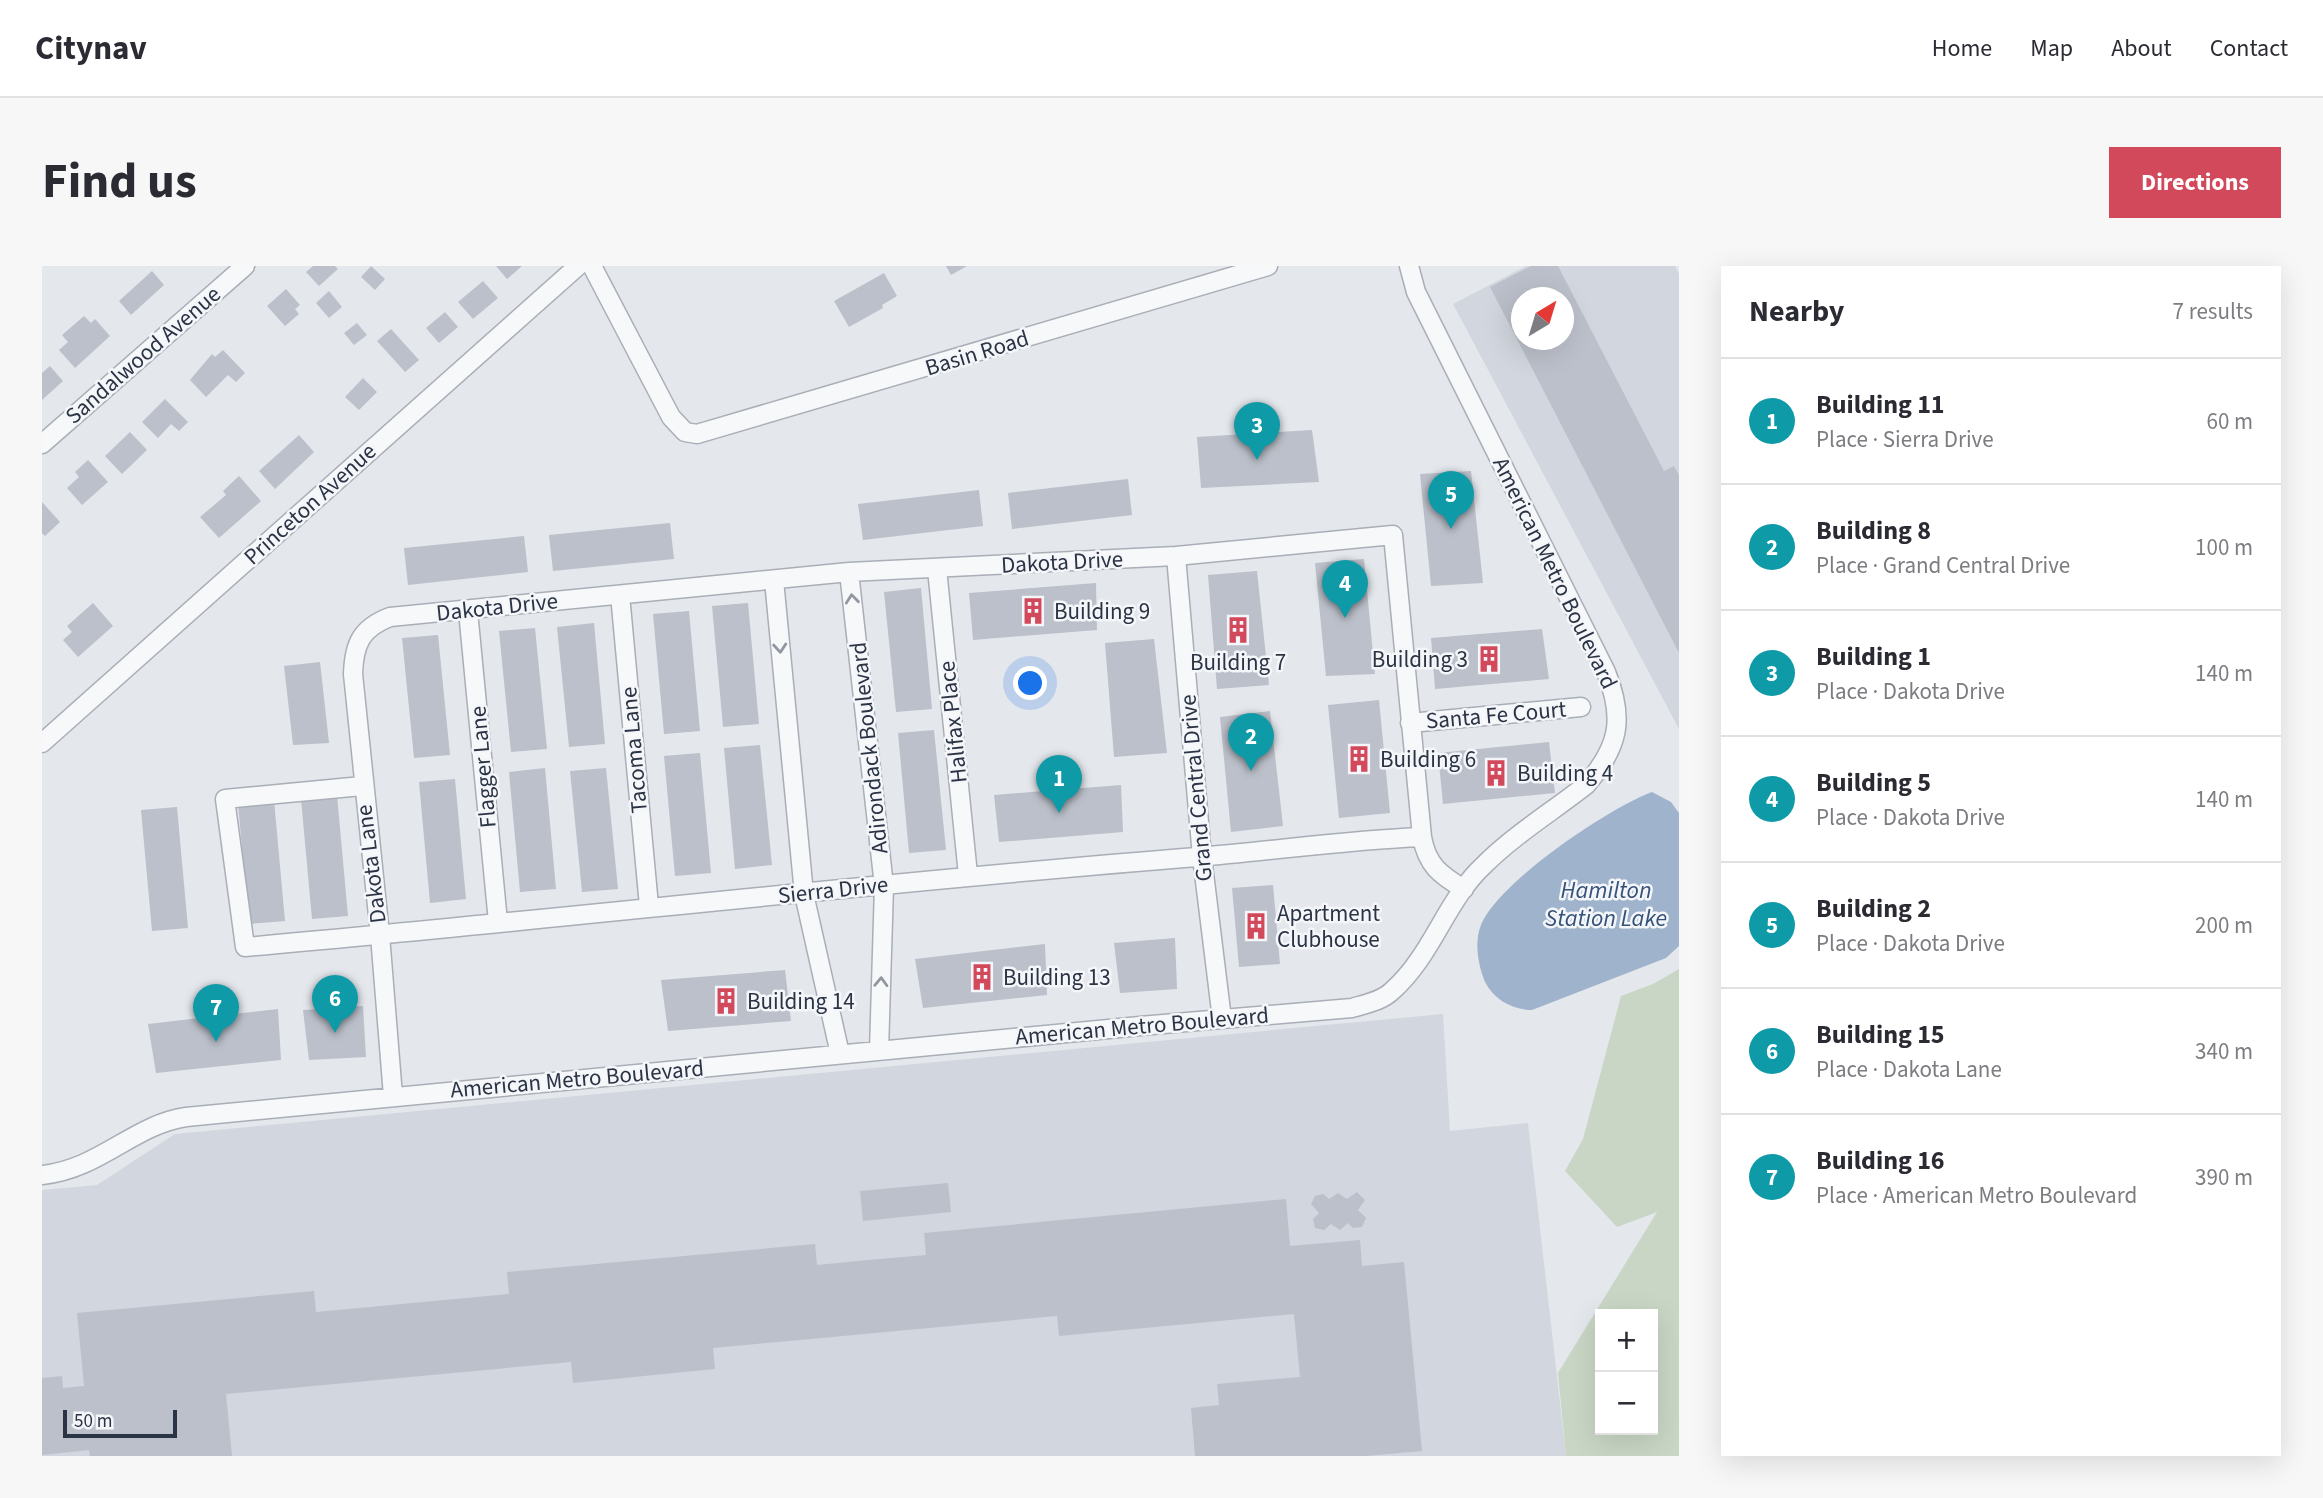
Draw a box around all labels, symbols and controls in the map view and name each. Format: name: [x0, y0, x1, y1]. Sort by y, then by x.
text: Citynav: [35, 25, 147, 72]
text: Home: [1932, 31, 1992, 66]
text: Map: [2030, 31, 2073, 66]
text: About: [2111, 31, 2172, 66]
text: Contact: [2210, 31, 2288, 66]
text: Find us: [42, 147, 197, 217]
button: Directions: [2109, 147, 2281, 218]
street label: Sandalwood Avenue: [58, 278, 228, 432]
north arrow: [1511, 287, 1574, 350]
text: Nearby: [1749, 290, 1844, 333]
text: 7 results: [2173, 295, 2253, 328]
street label: Basin Road: [921, 322, 1033, 384]
text: Building 11: [1816, 386, 1945, 423]
pin: 3: [1234, 402, 1280, 460]
text: 1: [1766, 405, 1778, 438]
text: 60 m: [2206, 405, 2253, 438]
text: Place · Sierra Drive: [1816, 423, 1994, 456]
street label: Princeton Avenue: [236, 435, 384, 573]
street label: American Metro Boulevard: [1484, 451, 1626, 695]
pin: 5: [1428, 471, 1474, 529]
text: Building 8: [1816, 512, 1931, 549]
text: 2: [1766, 531, 1778, 564]
text: 100 m: [2195, 531, 2253, 564]
street label: Dakota Drive: [1000, 542, 1124, 582]
text: Place · Grand Central Drive: [1816, 549, 2070, 582]
pin: 4: [1322, 560, 1368, 618]
street label: Dakota Drive: [435, 584, 559, 630]
one-way arrow: [845, 593, 860, 604]
place label: Building 9: [1054, 595, 1150, 628]
building icon: Building 9: [1018, 596, 1048, 626]
building icon: Building 7: [1223, 615, 1253, 645]
text: Building 1: [1816, 638, 1931, 675]
street label: Adirondack Boulevard: [841, 640, 897, 856]
one-way arrow: [772, 643, 787, 654]
place label: Building 3: [1372, 643, 1468, 676]
building icon: Building 3: [1474, 644, 1504, 674]
place label: Building 7: [1190, 646, 1286, 679]
text: 3: [1766, 657, 1778, 690]
text: 140 m: [2195, 657, 2253, 690]
street label: Halifax Place: [930, 659, 976, 785]
your location: [1013, 666, 1047, 700]
text: Place · Dakota Drive: [1816, 675, 2005, 708]
street label: Tacoma Lane: [612, 685, 656, 815]
street label: Santa Fe Court: [1424, 692, 1568, 738]
street label: Grand Central Drive: [1171, 693, 1221, 883]
street label: Flagger Lane: [461, 705, 505, 829]
pin: 2: [1228, 713, 1274, 771]
place label: Building 6: [1380, 743, 1476, 776]
building icon: Building 6: [1344, 744, 1374, 774]
pin: 1: [1036, 755, 1082, 813]
place label: Building 4: [1517, 757, 1613, 790]
building icon: Building 4: [1481, 758, 1511, 788]
text: Building 5: [1816, 764, 1931, 801]
text: 4: [1766, 783, 1778, 816]
text: 140 m: [2195, 783, 2253, 816]
text: Place · Dakota Drive: [1816, 801, 2005, 834]
street label: Dakota Lane: [347, 803, 395, 925]
street label: Sierra Drive: [776, 868, 890, 912]
water label: Hamilton Station Lake: [1545, 873, 1667, 936]
text: Building 2: [1816, 890, 1931, 927]
place label: Apartment Clubhouse: [1277, 897, 1380, 956]
text: 5: [1766, 909, 1778, 942]
text: 200 m: [2195, 909, 2253, 942]
building icon: Apartment Clubhouse: [1241, 911, 1271, 941]
text: Place · Dakota Drive: [1816, 927, 2005, 960]
place label: Building 13: [1003, 961, 1111, 994]
building icon: Building 13: [967, 962, 997, 992]
pin: 6: [312, 975, 358, 1033]
one-way arrow: [873, 977, 888, 988]
pin: 7: [193, 984, 239, 1042]
place label: Building 14: [747, 985, 855, 1018]
building icon: Building 14: [711, 986, 741, 1016]
street label: American Metro Boulevard: [1014, 998, 1270, 1054]
text: Building 15: [1816, 1016, 1945, 1053]
text: 6: [1766, 1035, 1778, 1068]
text: 340 m: [2195, 1035, 2253, 1068]
street label: American Metro Boulevard: [449, 1051, 705, 1107]
text: Place · Dakota Lane: [1816, 1053, 2002, 1086]
text: Building 16: [1816, 1142, 1945, 1179]
text: 7: [1766, 1161, 1778, 1194]
text: 390 m: [2195, 1161, 2253, 1194]
text: Place · American Metro Boulevard: [1816, 1179, 2137, 1212]
map controls: [1595, 1309, 1658, 1435]
button: +: [1595, 1309, 1658, 1372]
button: −: [1595, 1372, 1658, 1435]
scale bar: [63, 1407, 177, 1439]
text: 50 m: [74, 1408, 112, 1435]

